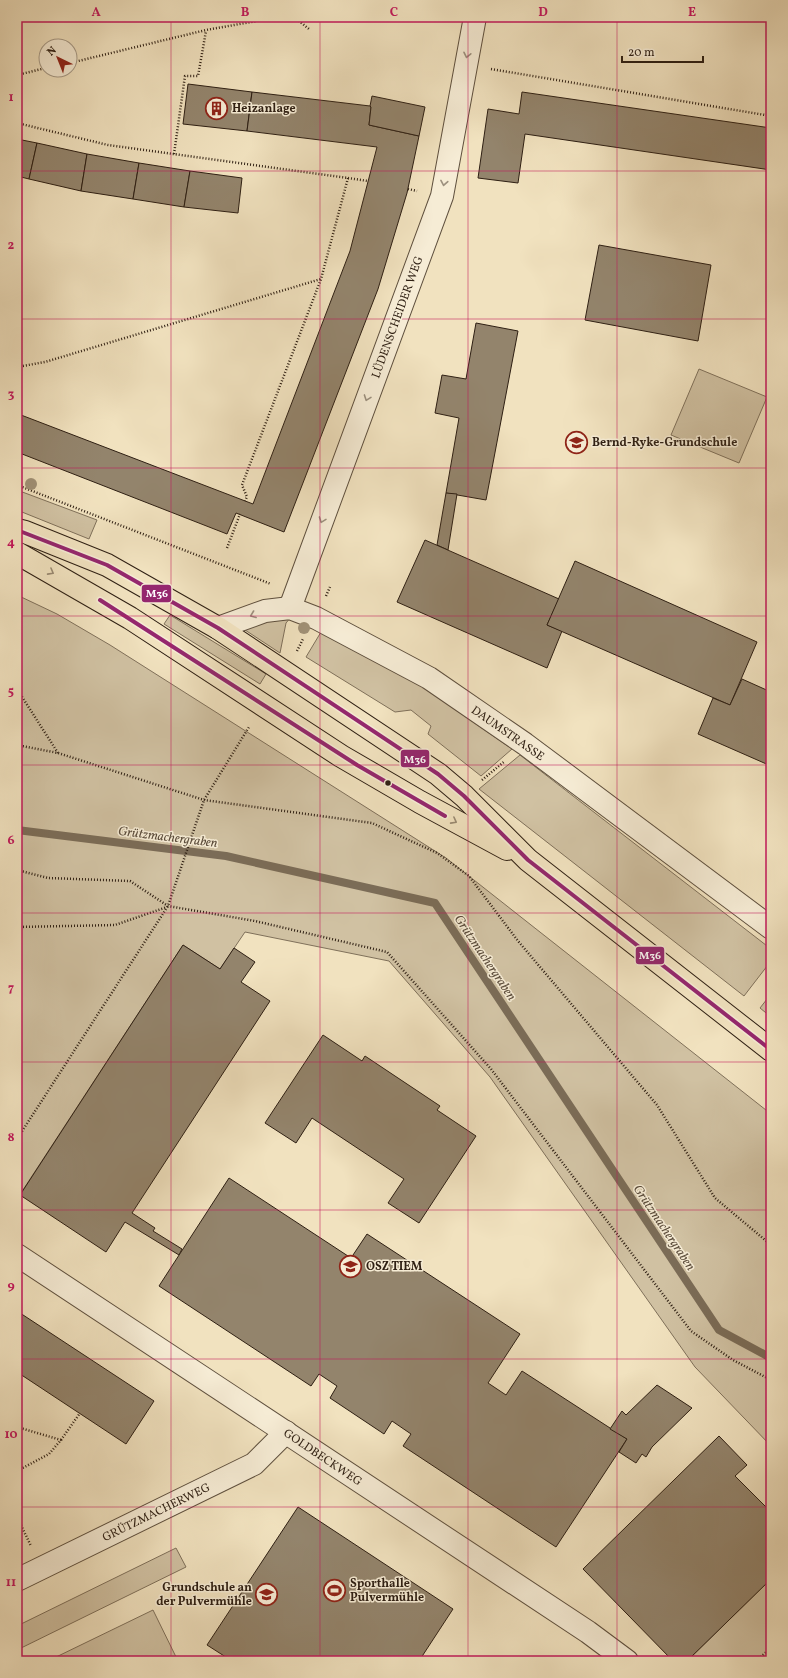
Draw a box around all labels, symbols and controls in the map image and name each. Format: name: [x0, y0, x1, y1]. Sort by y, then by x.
text: A: [91, 4, 101, 22]
text: B: [241, 4, 250, 22]
text: C: [390, 4, 398, 22]
text: D: [538, 4, 548, 22]
text: E: [688, 4, 696, 22]
north arrow: [38, 38, 78, 78]
scale bar: [622, 38, 703, 64]
text: N: [44, 44, 60, 60]
text: 20 m: [628, 45, 655, 61]
one-way arrow: [463, 52, 471, 58]
text: 1: [8, 89, 14, 107]
building icon: Heizanlage: [204, 95, 230, 121]
place label: Heizanlage: [232, 101, 296, 117]
one-way arrow: [440, 180, 449, 186]
text: 2: [8, 237, 15, 255]
street label: LÜDENSCHEIDER WEG: [367, 254, 428, 381]
text: 3: [8, 386, 15, 404]
one-way arrow: [364, 394, 372, 401]
school or university icon: Bernd-Ryke-Grundschule: [564, 429, 590, 455]
place label: Bernd-Ryke-Grundschule: [592, 435, 737, 451]
one-way arrow: [319, 516, 327, 523]
text: 4: [7, 534, 15, 552]
one-way arrow: [47, 567, 54, 574]
line badge: M36: [141, 584, 172, 603]
text: M36: [146, 587, 168, 602]
one-way arrow: [250, 611, 257, 619]
text: 5: [8, 683, 14, 701]
street label: DAUMSTRASSE: [468, 703, 547, 765]
line badge: M36: [400, 749, 430, 768]
text: M36: [404, 753, 426, 768]
unlabelled marker: [383, 778, 393, 788]
one-way arrow: [450, 816, 457, 824]
water label: Grützmachergraben: [117, 823, 219, 853]
text: 6: [7, 832, 15, 850]
water label: Grützmachergraben: [449, 912, 520, 1005]
line badge: M36: [635, 946, 665, 965]
text: M36: [639, 949, 661, 964]
text: 7: [8, 980, 14, 998]
text: 8: [7, 1129, 15, 1147]
water label: Grützmachergraben: [628, 1182, 699, 1275]
school or university icon: OSZ TIEM: [338, 1253, 364, 1279]
place label: OSZ TIEM: [366, 1259, 423, 1275]
text: 9: [7, 1277, 15, 1295]
text: 10: [4, 1426, 18, 1444]
street label: GOLDBECKWEG: [280, 1426, 365, 1490]
street label: GRÜTZMACHERWEG: [99, 1479, 213, 1546]
text: 11: [6, 1574, 16, 1592]
place label: Sporthalle Pulvermühle: [350, 1576, 424, 1606]
sports icon: Sporthalle Pulvermühle: [321, 1577, 347, 1603]
place label: Grundschule an der Pulvermühle: [156, 1580, 252, 1610]
school or university icon: Grundschule an der Pulvermühle: [254, 1581, 280, 1607]

